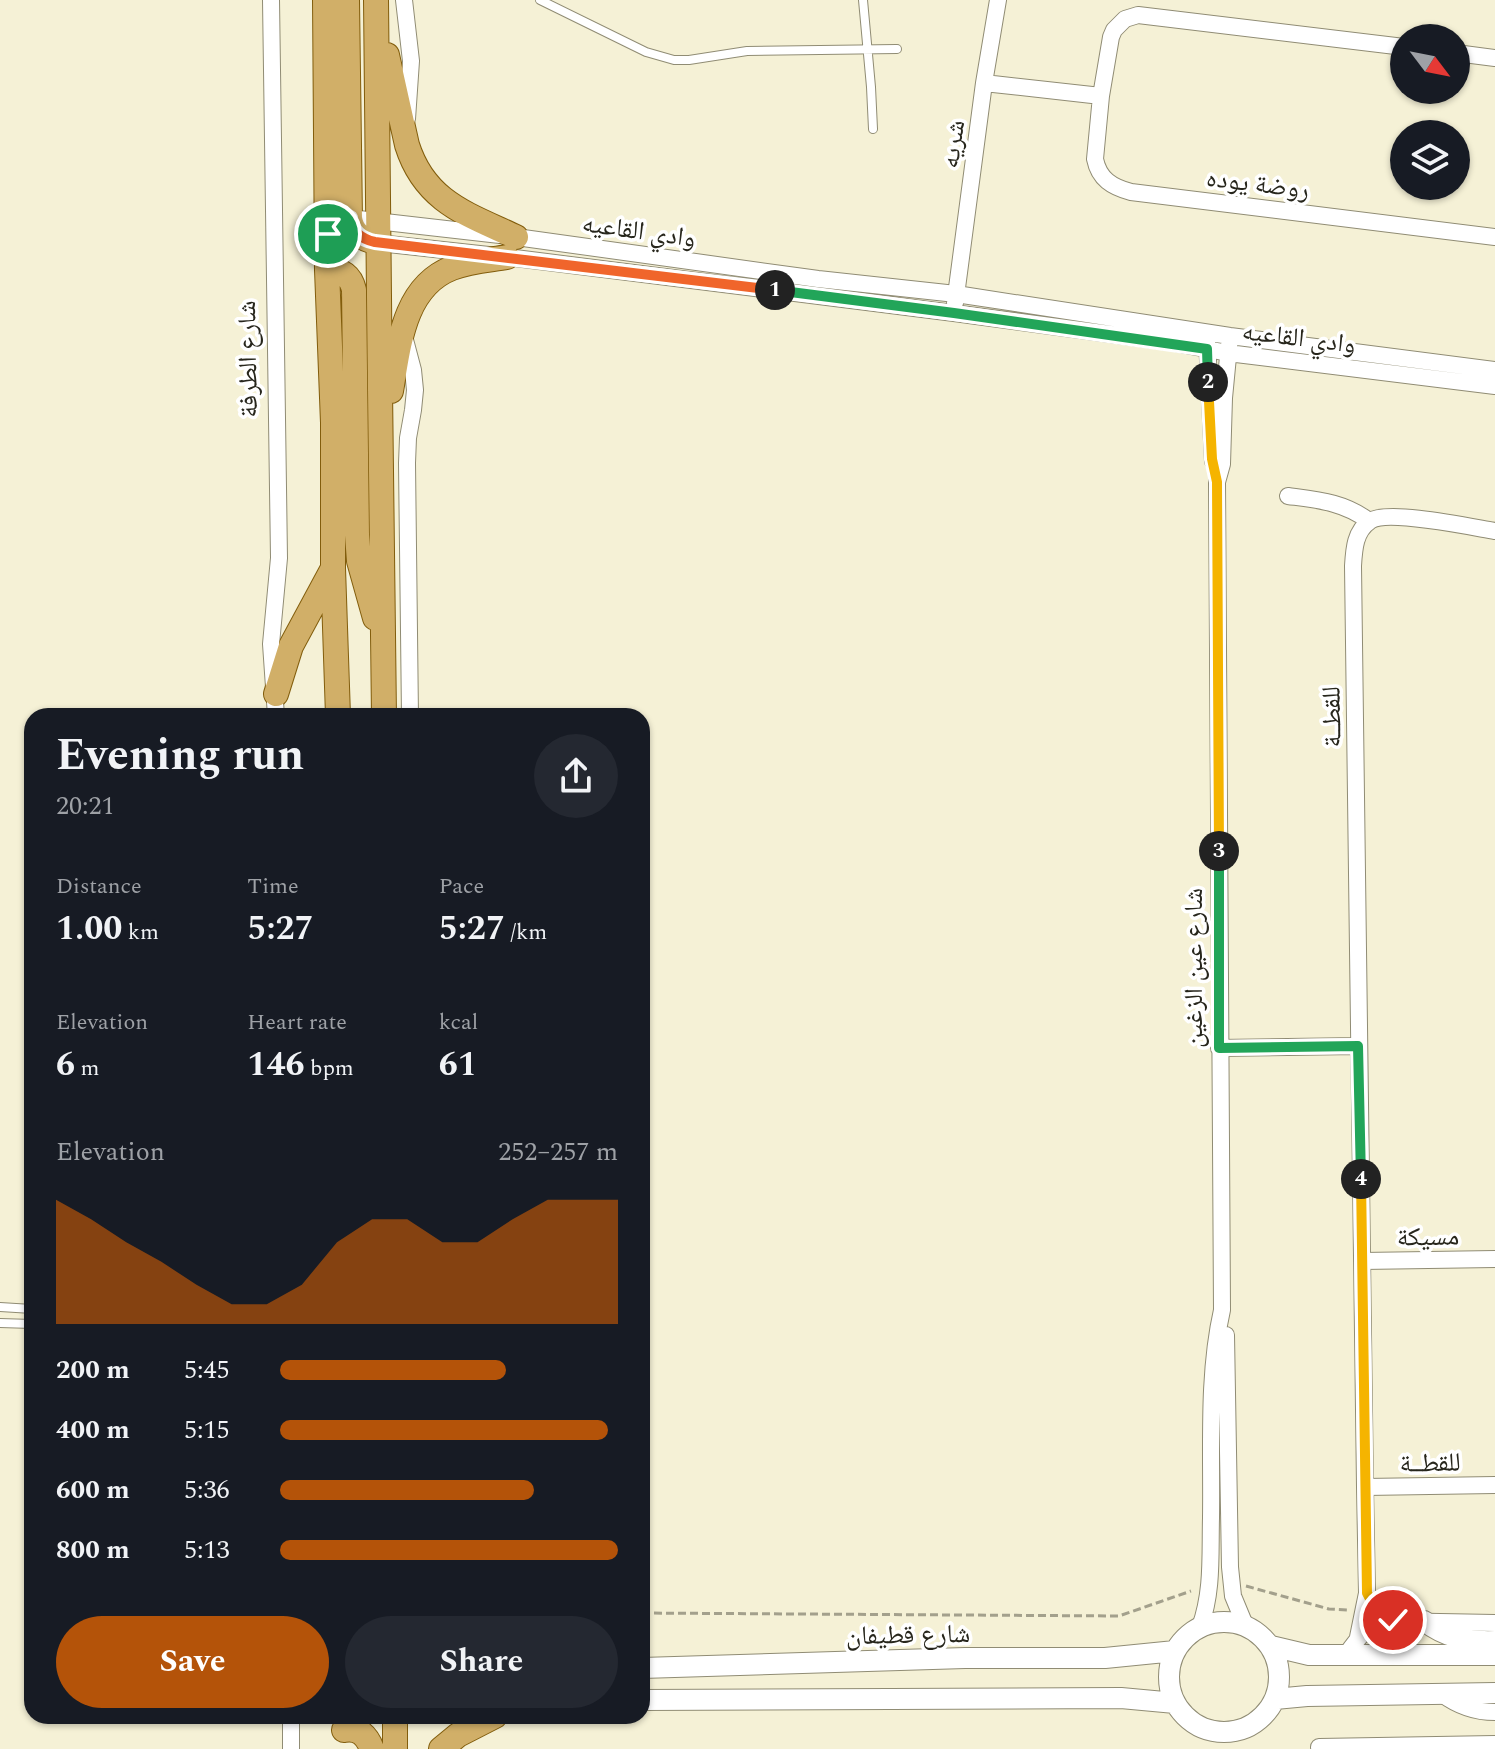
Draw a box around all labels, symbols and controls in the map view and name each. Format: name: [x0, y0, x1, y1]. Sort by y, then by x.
north arrow: [1390, 24, 1470, 104]
map controls: [1390, 24, 1470, 200]
street label: شريه: [930, 117, 976, 171]
button: layers: [1390, 120, 1470, 200]
street label: روضة يوده: [1204, 158, 1312, 210]
pin: [294, 200, 362, 268]
street label: وادي القاعيه: [579, 203, 698, 259]
icon: arrive: [306, 212, 350, 256]
pin: 1: [755, 270, 795, 310]
text: 1: [769, 273, 781, 306]
street label: شارع الطرفة: [227, 300, 269, 418]
street label: وادي القاعيه: [1240, 311, 1358, 365]
pin: 2: [1188, 362, 1228, 402]
text: 2: [1202, 365, 1214, 398]
street label: للقطــة: [1311, 686, 1353, 748]
text: Evening run: [56, 722, 304, 789]
button: share: [534, 734, 618, 818]
text: 20:21: [56, 786, 115, 826]
pin: 3: [1199, 831, 1239, 871]
text: 3: [1213, 834, 1225, 867]
text: Distance: [56, 870, 142, 903]
text: Time: [247, 870, 299, 903]
text: Pace: [439, 870, 484, 903]
street label: شارع عين الزغين: [1174, 888, 1214, 1048]
text: 1.00: [56, 903, 122, 955]
text: 5:27: [247, 903, 314, 955]
text: 5:27: [439, 903, 505, 955]
text: km: [122, 916, 159, 949]
text: /km: [505, 916, 547, 949]
text: Elevation: [56, 1006, 148, 1039]
text: Heart rate: [247, 1006, 347, 1039]
text: kcal: [439, 1006, 478, 1039]
text: 6: [56, 1039, 75, 1091]
text: 146: [247, 1039, 305, 1091]
text: 61: [439, 1039, 477, 1091]
text: m: [75, 1052, 100, 1085]
text: bpm: [305, 1052, 354, 1085]
text: Elevation: [56, 1132, 165, 1172]
text: 252–257 m: [498, 1132, 618, 1172]
pin: 4: [1341, 1159, 1381, 1199]
text: 4: [1355, 1162, 1367, 1195]
street label: مسيكة: [1397, 1216, 1459, 1258]
text: 200 m: [56, 1350, 130, 1390]
text: 5:45: [184, 1350, 230, 1390]
text: 400 m: [56, 1410, 130, 1450]
text: 5:15: [184, 1410, 230, 1450]
street label: للقطــة: [1399, 1442, 1461, 1484]
text: 600 m: [56, 1470, 130, 1510]
text: 5:36: [184, 1470, 230, 1510]
text: 800 m: [56, 1530, 130, 1570]
text: 5:13: [184, 1530, 230, 1570]
pin: [1359, 1586, 1427, 1654]
icon: check: [1371, 1598, 1415, 1642]
street label: شارع قطيفان: [845, 1614, 971, 1656]
button: Save: [56, 1616, 329, 1708]
button: Share: [345, 1616, 618, 1708]

